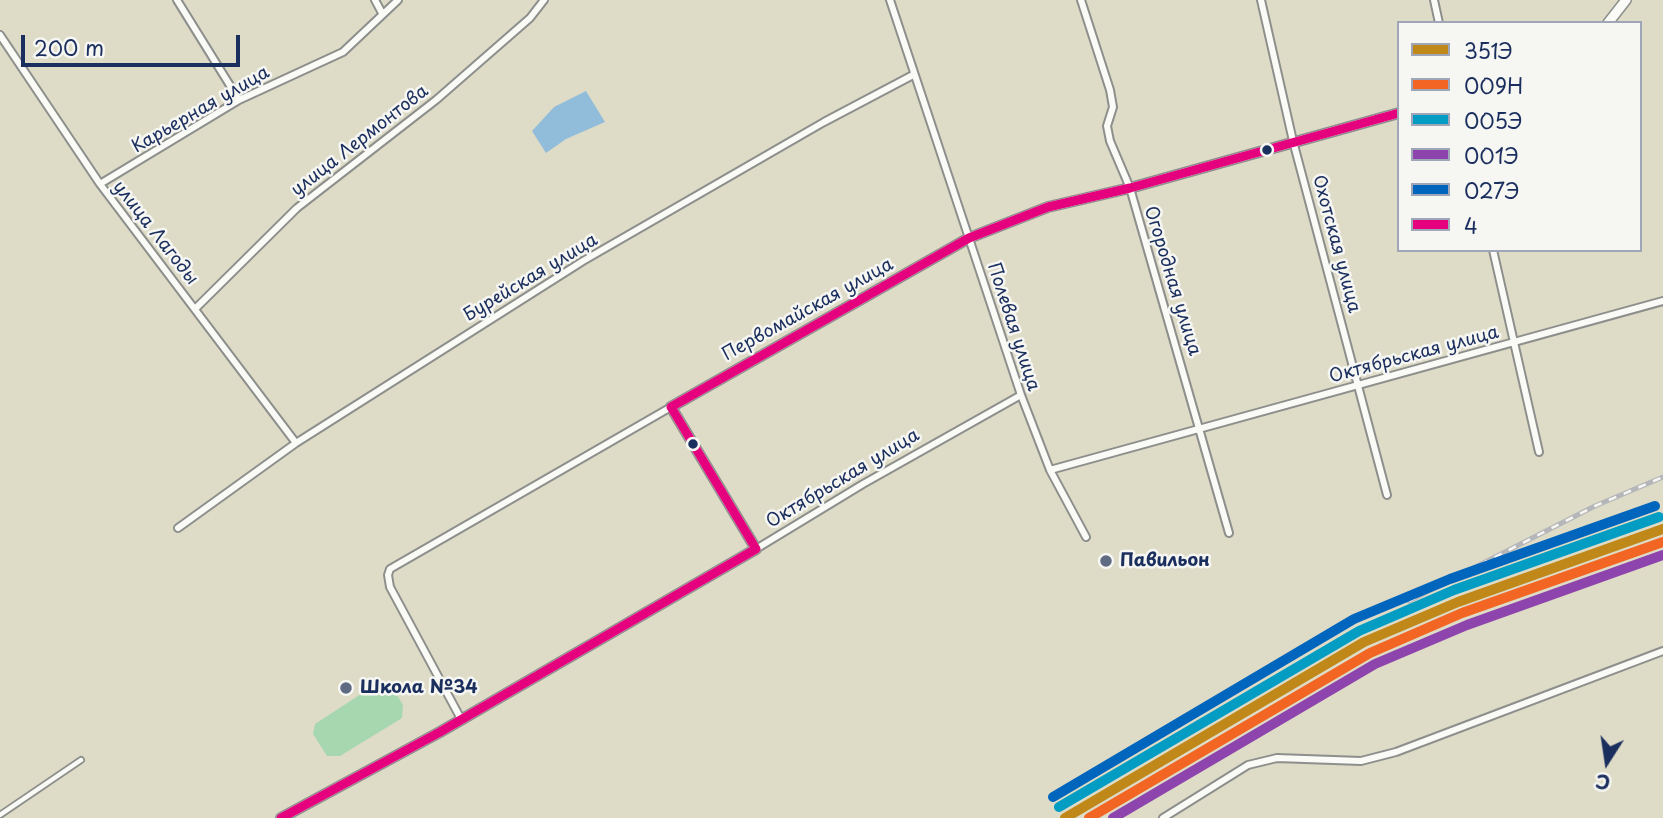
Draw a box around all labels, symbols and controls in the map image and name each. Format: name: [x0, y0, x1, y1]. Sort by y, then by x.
scale bar: [24, 21, 243, 65]
legend: [1397, 21, 1642, 252]
text: 200 m: [34, 31, 104, 63]
text: 351Э: [1464, 34, 1513, 66]
street label: Карьерная улица: [128, 62, 274, 158]
text: 009Н: [1464, 69, 1523, 101]
street label: улица Лермонтова: [287, 81, 433, 201]
text: 005Э: [1464, 104, 1523, 136]
text: 001Э: [1464, 139, 1519, 171]
unlabelled marker: [1260, 143, 1274, 157]
street label: Охотская улица: [1307, 173, 1365, 315]
text: 027Э: [1464, 174, 1520, 206]
street label: улица Лагоды: [108, 177, 202, 289]
street label: Огородная улица: [1139, 204, 1205, 358]
text: 4: [1464, 209, 1478, 241]
street label: Бурейская улица: [460, 230, 602, 326]
street label: Первомайская улица: [719, 254, 897, 366]
street label: Полевая улица: [982, 260, 1044, 394]
street label: Октябрьская улица: [1327, 322, 1501, 388]
street label: Октябрьская улица: [763, 425, 923, 533]
unlabelled marker: [686, 437, 700, 451]
place label: Павильон: [1120, 550, 1210, 572]
marker: Павильон: [1098, 553, 1114, 569]
place label: Школа №34: [360, 677, 478, 699]
marker: Школа №34: [338, 680, 354, 696]
north arrow: [1572, 727, 1642, 797]
text: С: [1593, 767, 1613, 798]

